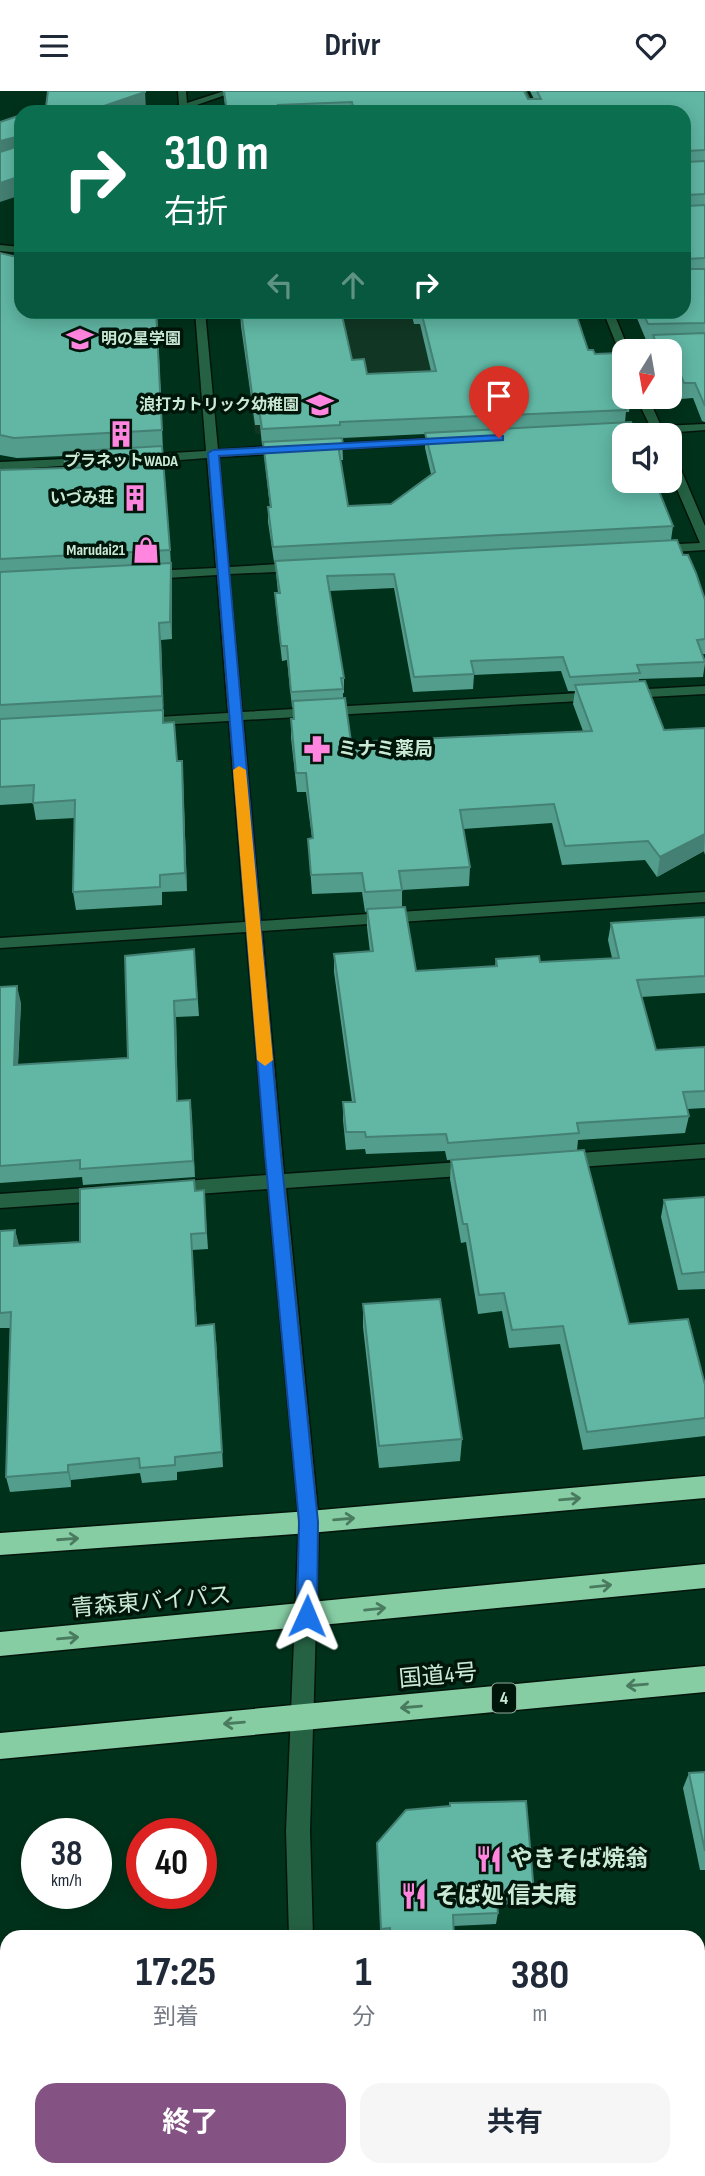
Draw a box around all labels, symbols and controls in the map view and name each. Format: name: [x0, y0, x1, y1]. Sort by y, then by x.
text: Drivr: [324, 26, 381, 65]
icon: menu: [35, 27, 73, 65]
icon: heart: [632, 27, 670, 65]
text: 310 m: [164, 125, 269, 184]
icon: right: [49, 133, 140, 224]
text: 右折: [164, 193, 228, 232]
icon: left: [261, 266, 299, 304]
icon: ahead: [334, 266, 372, 304]
icon: right: [407, 266, 445, 304]
school or university icon: 明の星学園: [65, 324, 95, 354]
place label: 明の星学園: [101, 330, 181, 349]
north arrow: [612, 339, 682, 409]
map controls: [612, 339, 682, 493]
pin: [469, 366, 529, 438]
icon: arrive: [480, 377, 518, 415]
school or university icon: 浪打カトリック幼稚園: [305, 390, 335, 420]
place label: 浪打カトリック幼稚園: [139, 396, 299, 415]
building icon: プラネットWADA: [106, 419, 136, 449]
button: sound: [612, 423, 682, 493]
place label: プラネットWADA: [64, 452, 178, 471]
building icon: いづみ荘: [120, 483, 150, 513]
place label: いづみ荘: [50, 489, 114, 508]
shop icon: Marudai21: [131, 535, 161, 565]
place label: Marudai21: [66, 541, 126, 560]
pharmacy icon: ミナミ薬局: [302, 734, 332, 764]
place label: ミナミ薬局: [338, 738, 433, 761]
one-way arrow: [559, 1492, 581, 1505]
one-way arrow: [332, 1512, 355, 1525]
one-way arrow: [56, 1533, 79, 1546]
position arrow: [270, 1579, 344, 1653]
one-way arrow: [589, 1579, 612, 1592]
street label: 青森東バイパス: [70, 1581, 232, 1623]
one-way arrow: [363, 1602, 386, 1615]
one-way arrow: [56, 1631, 79, 1644]
street label: 国道4号: [398, 1659, 478, 1693]
one-way arrow: [626, 1679, 649, 1692]
road number: 4: [492, 1683, 516, 1713]
one-way arrow: [400, 1701, 422, 1714]
one-way arrow: [223, 1717, 246, 1730]
speed limit sign: 40: [126, 1818, 217, 1909]
text: 38: [50, 1833, 83, 1876]
restaurant icon: やきそば焼翁: [474, 1844, 504, 1874]
place label: やきそば焼翁: [510, 1845, 648, 1873]
text: km/h: [51, 1870, 82, 1891]
restaurant icon: そば処 信夫庵: [399, 1881, 429, 1911]
place label: そば処 信夫庵: [435, 1882, 577, 1910]
text: 17:25: [136, 1947, 216, 1998]
text: 1: [355, 1947, 372, 1998]
text: 380: [511, 1950, 569, 2001]
text: m: [533, 2000, 547, 2028]
text: 到着: [153, 2003, 199, 2031]
text: 分: [352, 2003, 375, 2031]
button: 終了: [35, 2083, 346, 2163]
button: 共有: [360, 2083, 670, 2163]

